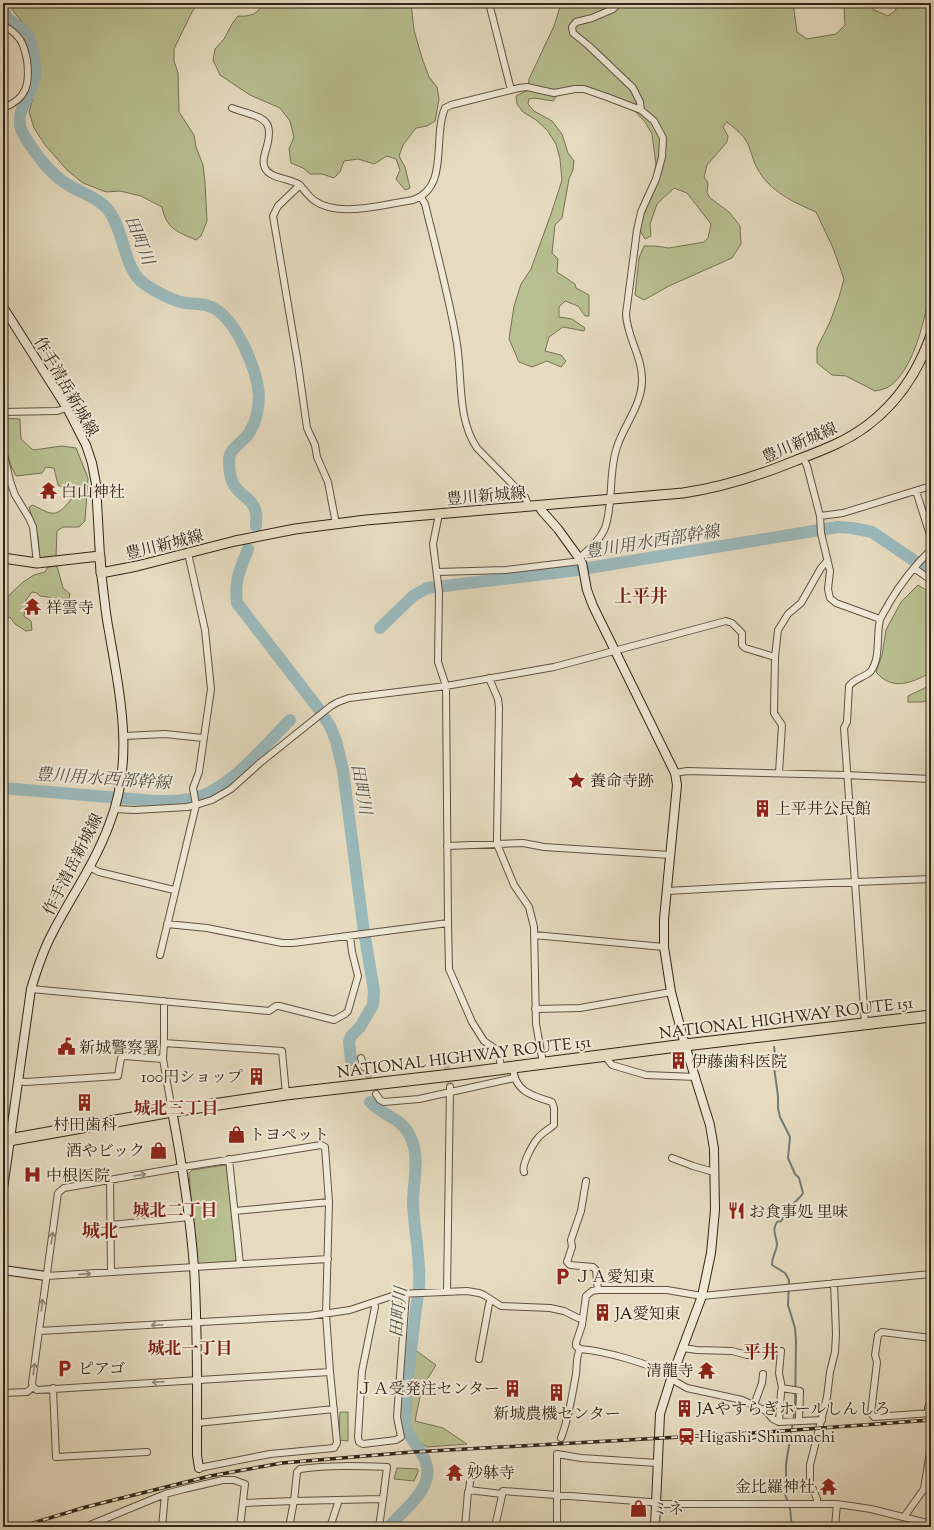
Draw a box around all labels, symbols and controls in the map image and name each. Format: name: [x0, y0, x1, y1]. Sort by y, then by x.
water label: 田町川: [117, 213, 160, 271]
street label: 作手清岳新城線: [27, 333, 103, 442]
street label: 豊川新城線: [759, 418, 841, 471]
temple icon: 白山神社: [38, 481, 58, 501]
place label: 白山神社: [61, 482, 125, 505]
street label: 豊川新城線: [445, 483, 527, 512]
water label: 豊川用水西部幹線: [583, 520, 723, 565]
street label: 豊川新城線: [123, 526, 206, 567]
district label: 上平井: [614, 585, 668, 611]
temple icon: 祥雲寺: [23, 597, 43, 617]
place label: 祥雲寺: [46, 598, 94, 621]
water label: 田町川: [344, 762, 377, 819]
water label: 豊川用水西部幹線: [34, 763, 174, 797]
place icon: 養命寺跡: [567, 770, 587, 790]
place label: 養命寺跡: [590, 771, 654, 794]
building icon: 上平井公民館: [752, 798, 772, 818]
place label: 上平井公民館: [775, 799, 871, 822]
street label: 作手清岳新城線: [39, 810, 110, 920]
street label: NATIONAL HIGHWAY ROUTE 151: [658, 992, 915, 1046]
street label: NATIONAL HIGHWAY ROUTE 151: [336, 1031, 593, 1085]
public building icon: 新城警察署: [56, 1037, 76, 1057]
place label: 新城警察署: [79, 1038, 159, 1061]
building icon: 伊藤歯科医院: [668, 1051, 688, 1071]
place label: 伊藤歯科医院: [691, 1052, 787, 1075]
building icon: 100円ショップ: [246, 1066, 266, 1086]
place label: 100円ショップ: [141, 1067, 243, 1090]
building icon: 村田歯科: [75, 1093, 95, 1113]
district label: 城北三丁目: [134, 1098, 219, 1122]
place label: 村田歯科: [53, 1115, 117, 1138]
shop icon: トヨペット: [226, 1124, 246, 1144]
place label: トヨペット: [249, 1125, 329, 1148]
shop icon: 酒やビック: [148, 1140, 168, 1160]
place label: 酒やビック: [66, 1141, 145, 1164]
hospital icon: 中根医院: [23, 1165, 43, 1185]
place label: 中根医院: [46, 1166, 110, 1189]
one-way arrow: [133, 1170, 146, 1178]
district label: 城北二丁目: [133, 1200, 218, 1224]
restaurant icon: お食事処 里味: [726, 1201, 746, 1221]
place label: お食事処 里味: [749, 1202, 848, 1225]
district label: 城北: [82, 1220, 118, 1246]
one-way arrow: [48, 1232, 56, 1245]
parking icon: ＪＡ愛知東: [552, 1266, 572, 1286]
place label: ＪＡ愛知東: [575, 1267, 655, 1290]
one-way arrow: [78, 1270, 91, 1277]
water label: 田町川: [385, 1284, 415, 1339]
one-way arrow: [38, 1299, 46, 1312]
building icon: JA愛知東: [592, 1303, 612, 1323]
place label: JA愛知東: [614, 1304, 681, 1327]
one-way arrow: [151, 1321, 164, 1329]
district label: 城北一丁目: [148, 1338, 233, 1362]
district label: 平井: [743, 1341, 779, 1367]
parking icon: ピアゴ: [55, 1358, 75, 1378]
place label: ピアゴ: [78, 1359, 125, 1382]
temple icon: 清龍寺: [697, 1360, 717, 1380]
place label: 清龍寺: [646, 1361, 694, 1384]
one-way arrow: [30, 1363, 38, 1376]
building icon: ＪＡ受発注センター: [503, 1378, 523, 1398]
one-way arrow: [152, 1379, 165, 1386]
place label: ＪＡ受発注センター: [357, 1379, 500, 1402]
building icon: 新城農機センター: [547, 1382, 567, 1402]
building icon: JAやすらぎホールしんしろ: [674, 1398, 694, 1418]
place label: JAやすらぎホールしんしろ: [696, 1399, 890, 1422]
place label: 新城農機センター: [493, 1404, 621, 1427]
station icon: Higashi-Shimmachi: [676, 1426, 696, 1446]
place label: Higashi-Shimmachi: [699, 1427, 836, 1450]
temple icon: 妙躰寺: [444, 1462, 464, 1482]
place label: 妙躰寺: [467, 1463, 515, 1486]
temple icon: 金比羅神社: [818, 1476, 838, 1496]
place label: 金比羅神社: [735, 1477, 815, 1500]
shop icon: ミネ: [629, 1498, 649, 1518]
place label: ミネ: [652, 1499, 684, 1522]

